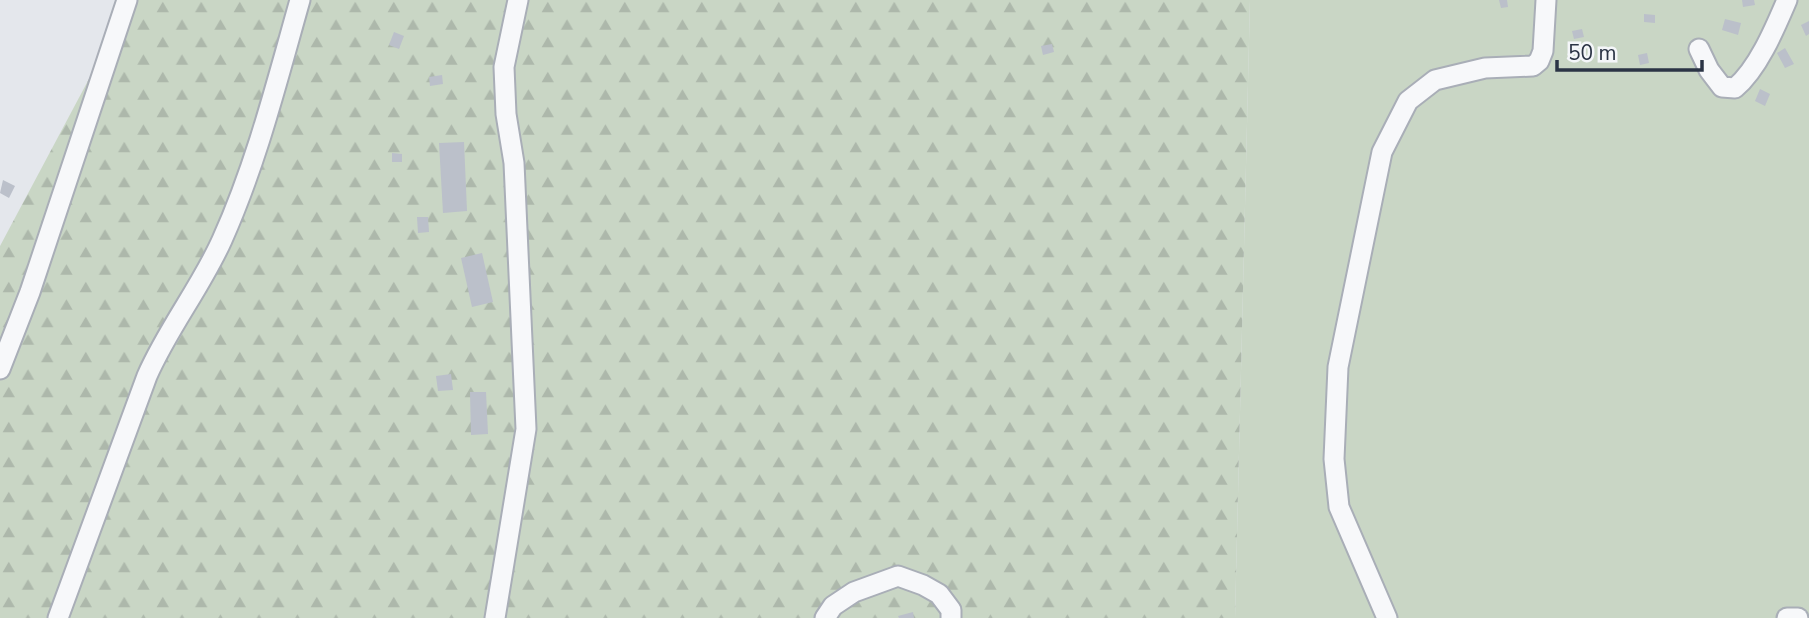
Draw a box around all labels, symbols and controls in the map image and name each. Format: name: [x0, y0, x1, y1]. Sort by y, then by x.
scale bar: [1557, 28, 1702, 72]
text: 50 m: [1568, 39, 1617, 67]

